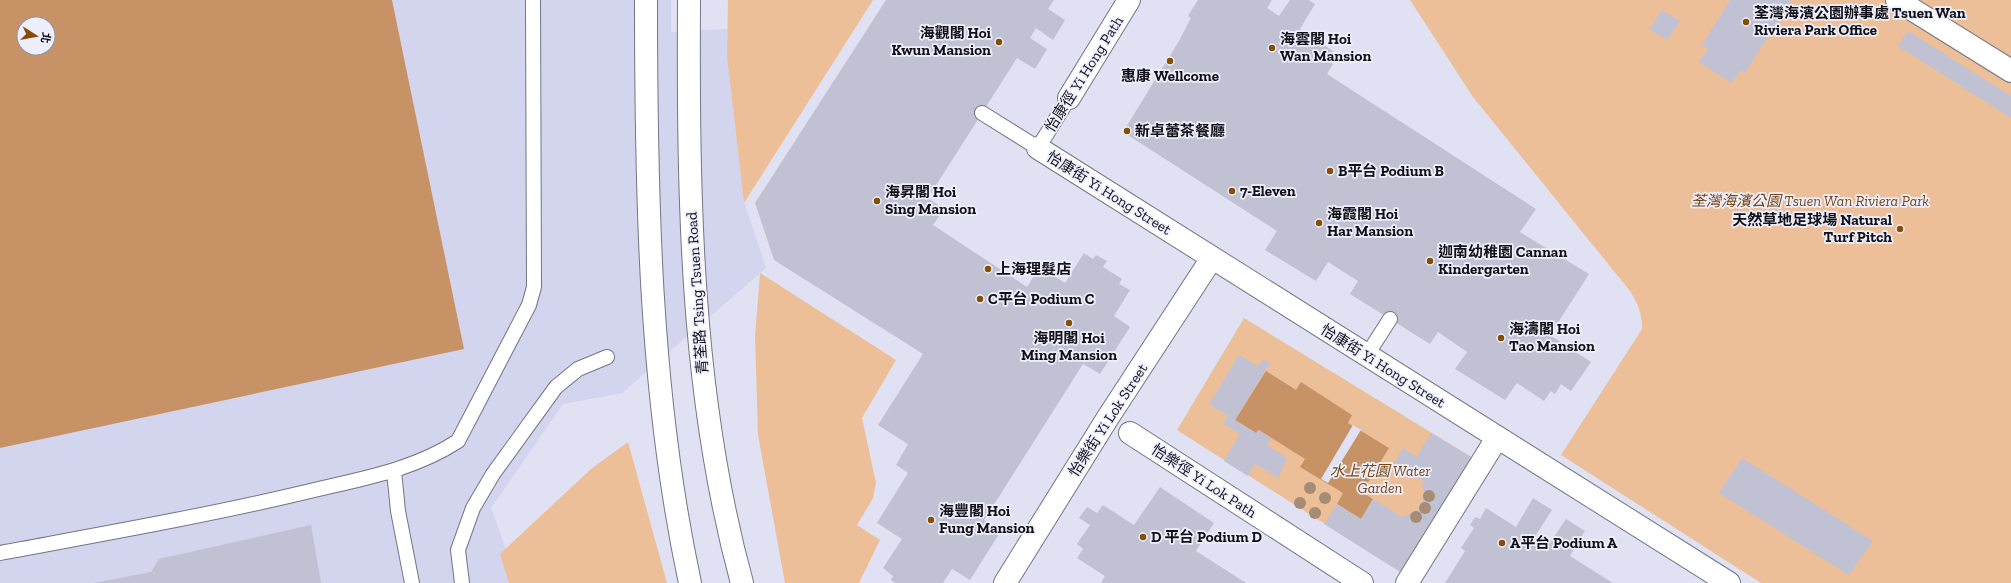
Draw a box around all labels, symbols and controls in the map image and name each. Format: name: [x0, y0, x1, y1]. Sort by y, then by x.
place label: 荃灣海濱公園辦事處 Tsuen Wan Riviera Park Office: [1754, 4, 1966, 39]
street label: 怡康徑 Yi Hong Path: [1041, 12, 1127, 135]
north arrow: [16, 16, 56, 56]
marker: 荃灣海濱公園辦事處 Tsuen Wan Riviera Park Office: [1741, 17, 1751, 27]
place label: 海觀閣 Hoi Kwun Mansion: [891, 24, 992, 59]
place label: 海雲閣 Hoi Wan Mansion: [1280, 30, 1371, 65]
text: 北: [38, 31, 53, 44]
marker: 海觀閣 Hoi Kwun Mansion: [994, 37, 1004, 47]
marker: 海雲閣 Hoi Wan Mansion: [1267, 43, 1277, 53]
marker: 惠康 Wellcome: [1165, 56, 1175, 66]
place label: 惠康 Wellcome: [1121, 67, 1219, 85]
place label: 新卓蕾茶餐廳: [1135, 122, 1225, 140]
marker: 新卓蕾茶餐廳: [1122, 126, 1132, 136]
street label: 怡康街 Yi Hong Street: [1043, 147, 1175, 239]
place label: B平台 Podium B: [1338, 162, 1444, 180]
marker: B平台 Podium B: [1325, 166, 1335, 176]
place label: 7-Eleven: [1240, 182, 1296, 200]
place label: 海昇閣 Hoi Sing Mansion: [885, 183, 976, 218]
marker: 7-Eleven: [1227, 186, 1237, 196]
park label: 荃灣海濱公園 Tsuen Wan Riviera Park: [1691, 192, 1929, 210]
marker: 海昇閣 Hoi Sing Mansion: [872, 196, 882, 206]
place label: 海霞閣 Hoi Har Mansion: [1327, 205, 1413, 240]
street label: 青荃路 Tsing Tsuen Road: [682, 210, 712, 375]
place label: 天然草地足球場 Natural Turf Pitch: [1732, 211, 1892, 246]
marker: 海霞閣 Hoi Har Mansion: [1314, 218, 1324, 228]
marker: 天然草地足球場 Natural Turf Pitch: [1895, 224, 1905, 234]
place label: 迦南幼稚園 Cannan Kindergarten: [1438, 243, 1567, 278]
marker: 迦南幼稚園 Cannan Kindergarten: [1425, 256, 1435, 266]
place label: 上海理髮店: [996, 260, 1071, 278]
marker: 上海理髮店: [983, 264, 993, 274]
place label: C平台 Podium C: [988, 290, 1095, 308]
marker: C平台 Podium C: [975, 294, 985, 304]
marker: 海明閣 Hoi Ming Mansion: [1064, 318, 1074, 328]
street label: 怡康街 Yi Hong Street: [1317, 320, 1449, 412]
place label: 海濤閣 Hoi Tao Mansion: [1509, 320, 1595, 355]
place label: 海明閣 Hoi Ming Mansion: [1021, 329, 1117, 364]
marker: 海濤閣 Hoi Tao Mansion: [1496, 333, 1506, 343]
street label: 怡樂街 Yi Lok Street: [1065, 360, 1152, 480]
street label: 怡樂徑 Yi Lok Path: [1148, 440, 1260, 522]
park label: 水上花園 Water Garden: [1330, 462, 1431, 497]
place label: 海豐閣 Hoi Fung Mansion: [939, 502, 1035, 537]
marker: 海豐閣 Hoi Fung Mansion: [926, 515, 936, 525]
place label: D 平台 Podium D: [1151, 528, 1262, 546]
marker: D 平台 Podium D: [1138, 532, 1148, 542]
place label: A平台 Podium A: [1510, 534, 1618, 552]
marker: A平台 Podium A: [1497, 538, 1507, 548]

